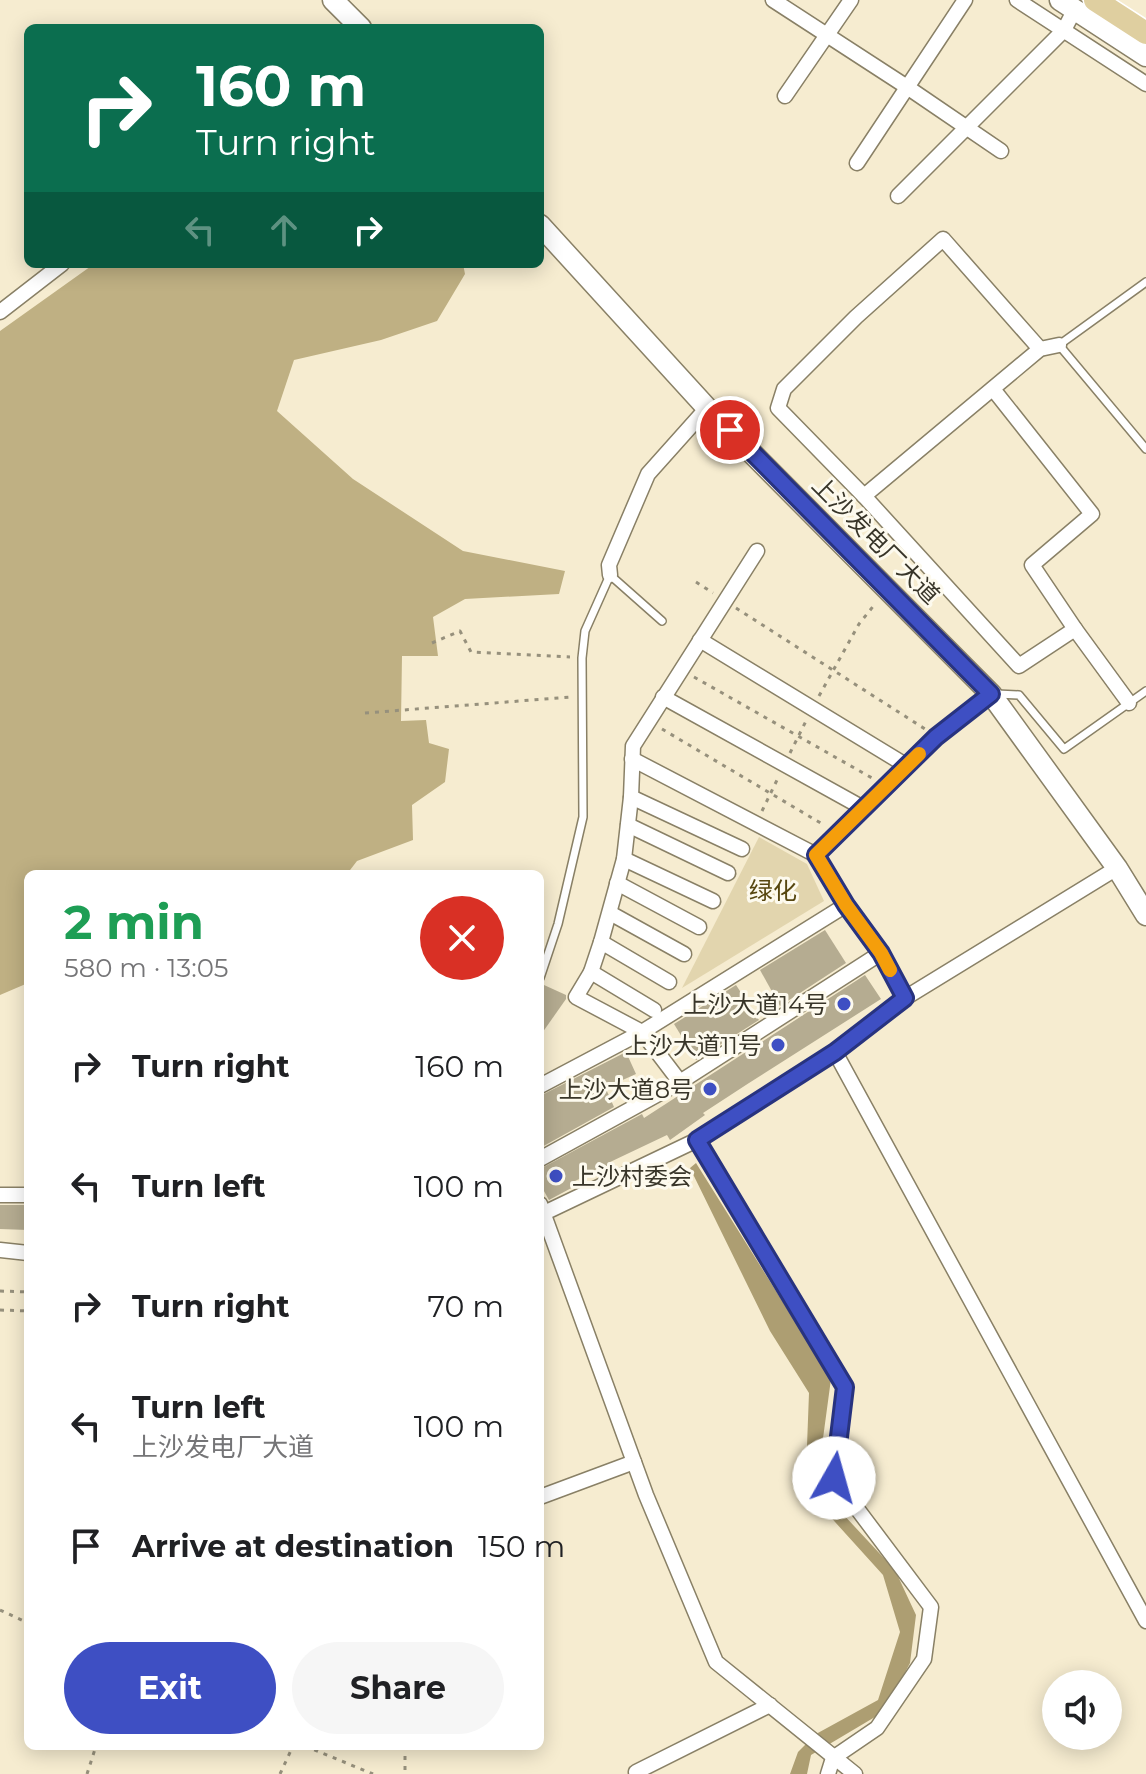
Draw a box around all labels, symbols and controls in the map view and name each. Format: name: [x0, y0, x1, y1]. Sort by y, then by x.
text: 160 m: [196, 52, 366, 120]
icon: right: [64, 56, 168, 160]
text: Turn right: [196, 120, 376, 164]
icon: left: [178, 208, 222, 252]
icon: ahead: [262, 208, 306, 252]
icon: right: [346, 208, 390, 252]
pin: [696, 396, 764, 464]
icon: arrive: [708, 408, 752, 452]
street label: 上沙发电厂大道: [806, 470, 946, 610]
park label: 绿化: [749, 876, 797, 905]
text: 2 min: [64, 893, 204, 951]
button: close: [420, 896, 504, 980]
text: 580 m · 13:05: [64, 952, 229, 984]
place label: 上沙大道14号: [683, 990, 828, 1019]
marker: 上沙大道14号: [835, 995, 853, 1013]
place label: 上沙大道11号: [625, 1031, 762, 1060]
marker: 上沙大道11号: [769, 1036, 787, 1054]
icon: right: [64, 1044, 108, 1088]
text: Turn right: [132, 1048, 289, 1085]
text: 160 m: [415, 1048, 504, 1085]
place label: 上沙大道8号: [559, 1075, 694, 1104]
marker: 上沙大道8号: [701, 1080, 719, 1098]
place label: 上沙村委会: [572, 1162, 692, 1191]
icon: left: [64, 1164, 108, 1208]
marker: 上沙村委会: [547, 1167, 565, 1185]
text: Turn left: [132, 1168, 265, 1205]
text: 100 m: [414, 1168, 504, 1205]
icon: right: [64, 1284, 108, 1328]
text: Turn right: [132, 1288, 289, 1325]
text: 70 m: [427, 1288, 504, 1325]
text: Turn left: [132, 1389, 265, 1426]
icon: left: [64, 1404, 108, 1448]
text: 100 m: [414, 1408, 504, 1445]
text: 上沙发电厂大道: [132, 1431, 314, 1463]
position arrow: [792, 1436, 876, 1520]
icon: arrive: [64, 1524, 108, 1568]
text: Arrive at destination: [132, 1528, 454, 1565]
text: 150 m: [478, 1528, 565, 1565]
button: Exit: [64, 1642, 276, 1734]
button: Share: [292, 1642, 504, 1734]
map controls: [1042, 1670, 1122, 1750]
button: sound: [1042, 1670, 1122, 1750]

